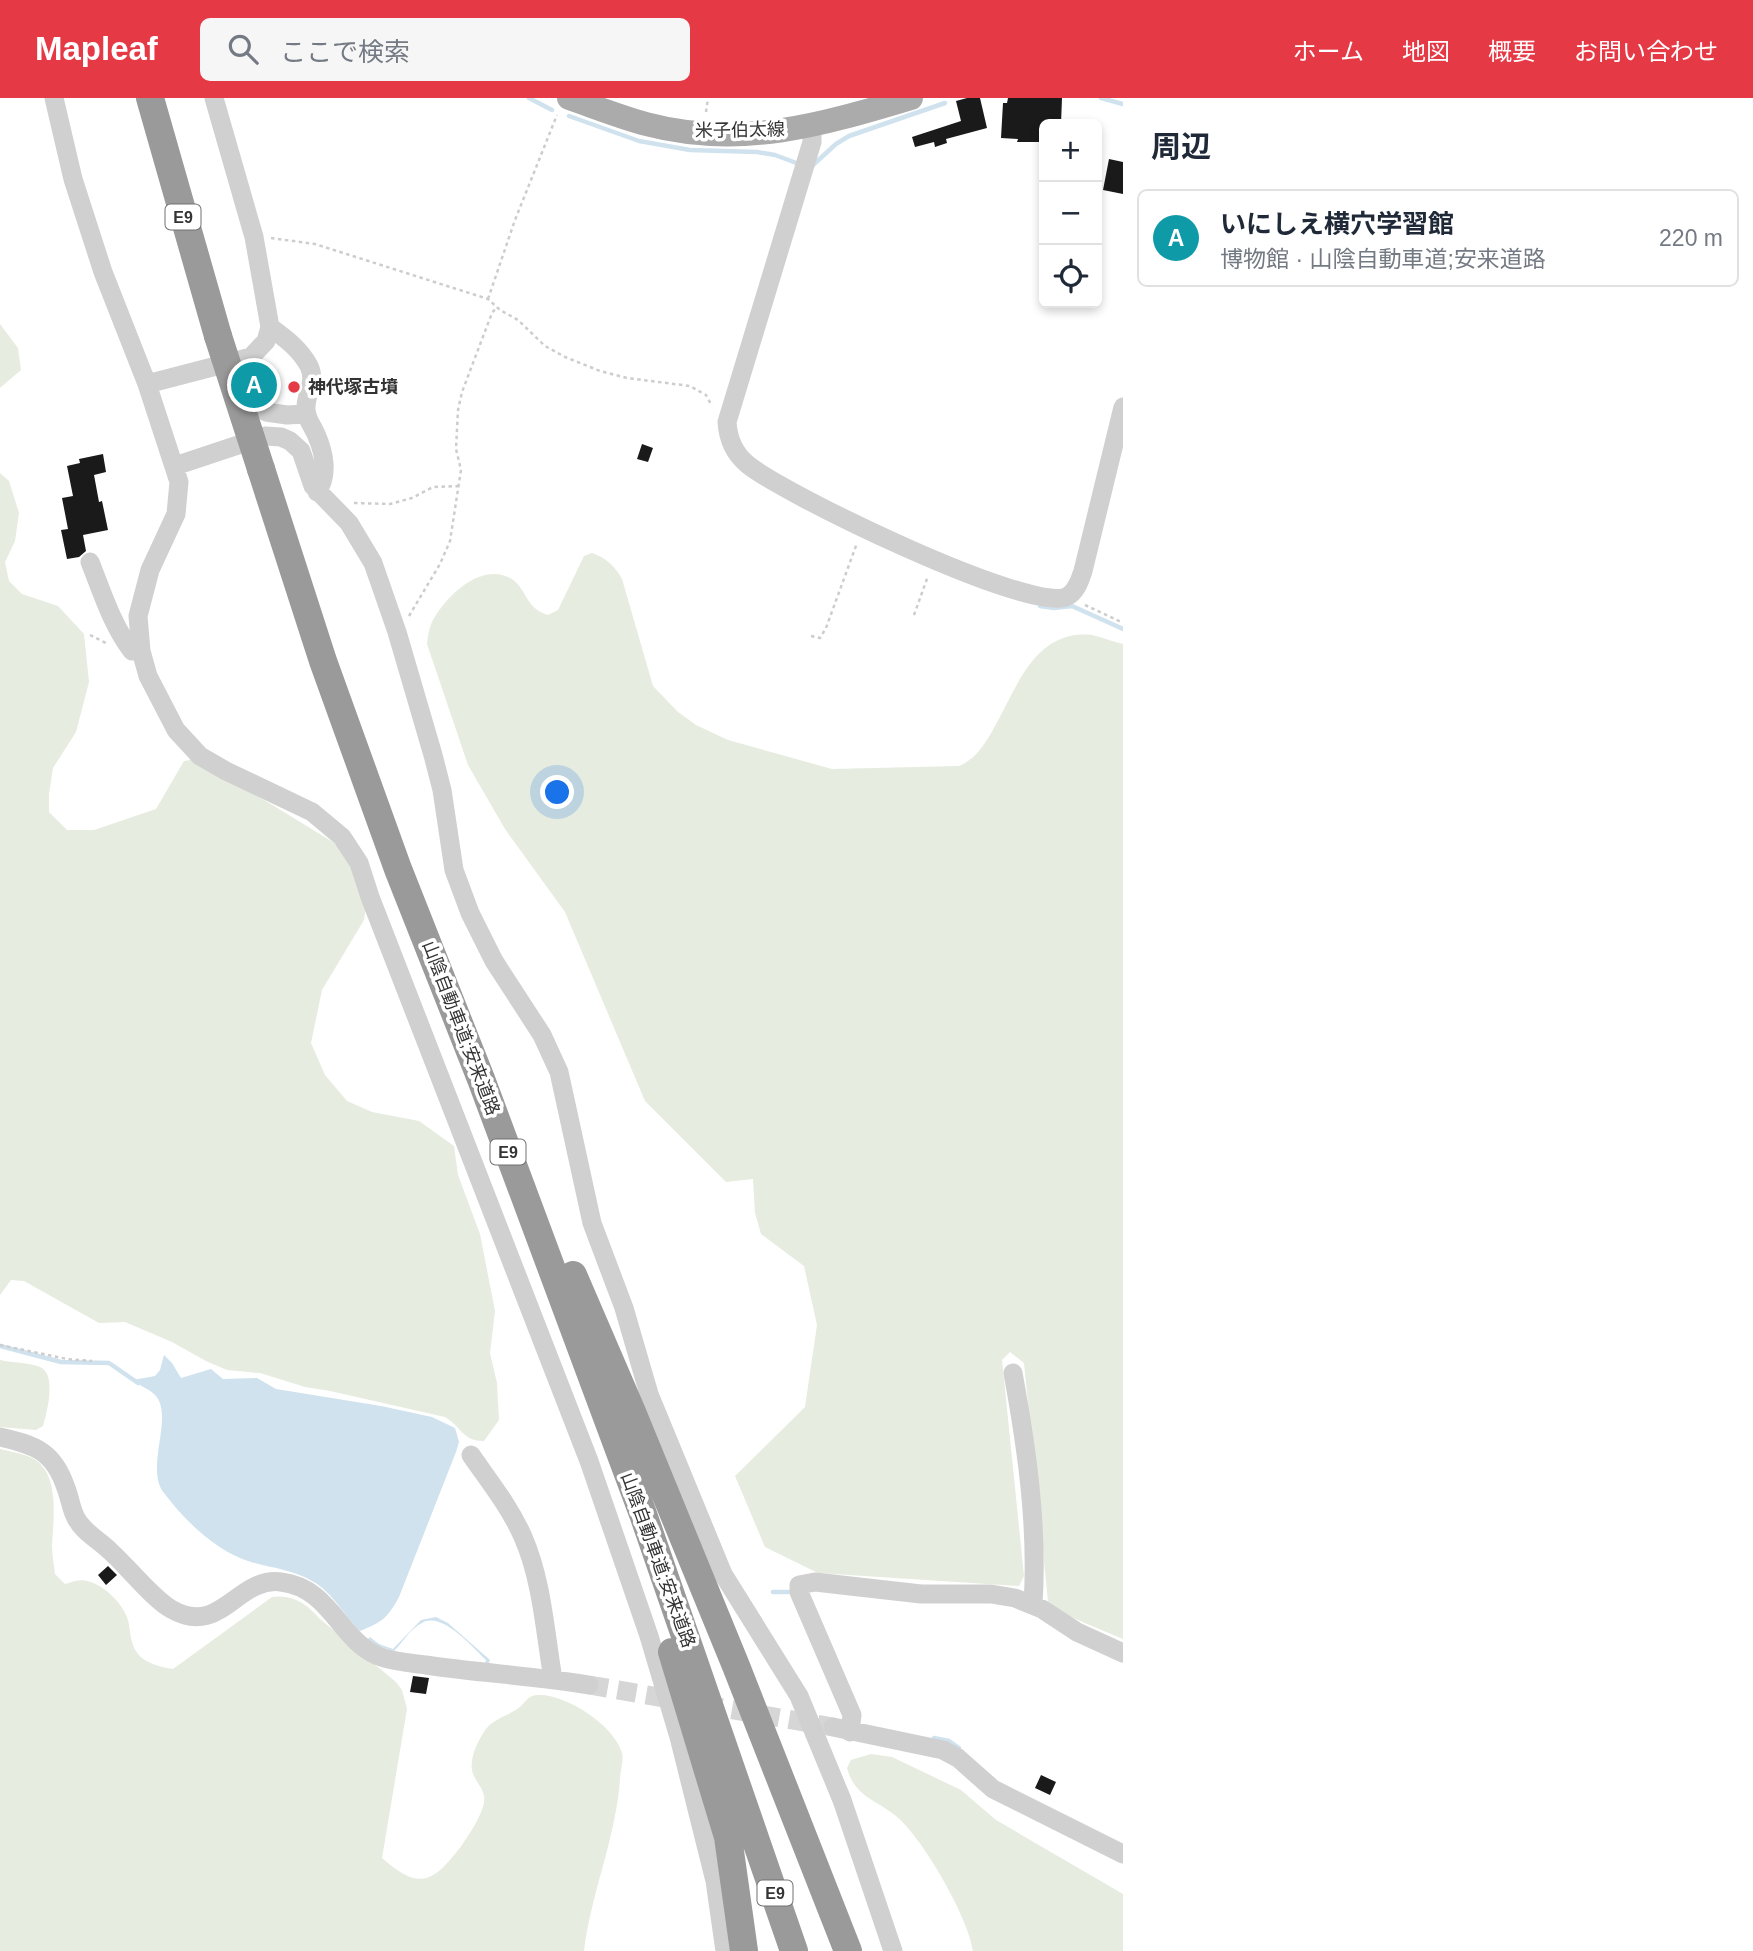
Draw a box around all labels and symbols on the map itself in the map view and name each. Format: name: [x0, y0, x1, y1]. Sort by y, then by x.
street label: 米子伯太線: [695, 119, 785, 141]
road number: E9: [166, 204, 200, 230]
pin: A: [231, 359, 277, 411]
place label: 神代塚古墳: [308, 377, 398, 397]
marker: 神代塚古墳: [286, 379, 302, 395]
your location: [540, 775, 574, 809]
street label: 山陰自動車道;安来道路: [419, 938, 503, 1118]
road number: E9: [490, 1140, 526, 1164]
street label: 山陰自動車道;安来道路: [617, 1470, 699, 1650]
road number: E9: [758, 1881, 792, 1906]

